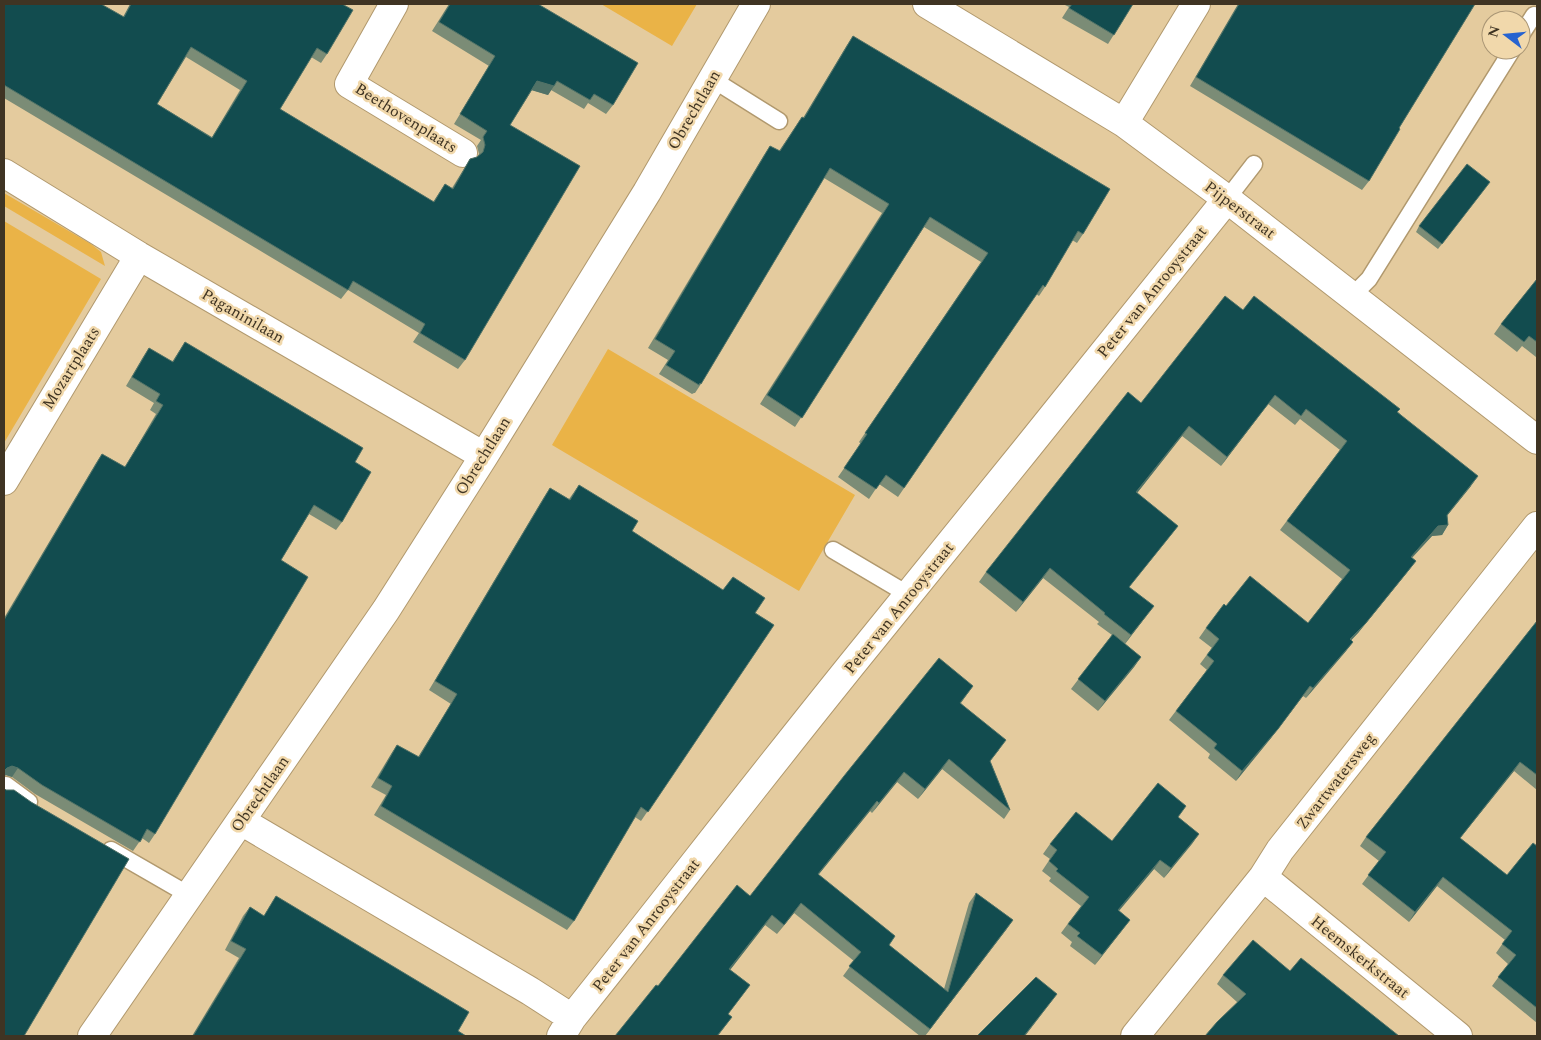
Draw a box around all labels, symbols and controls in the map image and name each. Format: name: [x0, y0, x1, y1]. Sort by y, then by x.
north arrow: [1481, 10, 1531, 60]
text: N: [1482, 23, 1506, 40]
street label: Obrechtlaan: [662, 66, 726, 154]
street label: Beethovenplaats: [350, 77, 462, 159]
street label: Pijperstraat: [1199, 175, 1281, 245]
street label: Peter van Anrooystraat: [1091, 221, 1213, 363]
street label: Paganinilaan: [197, 283, 289, 349]
street label: Mozartplaats: [36, 322, 106, 414]
street label: Obrechtlaan: [449, 412, 517, 500]
street label: Peter van Anrooystraat: [838, 537, 960, 679]
street label: Zwartwatersweg: [1291, 728, 1381, 834]
street label: Obrechtlaan: [225, 751, 295, 837]
street label: Peter van Anrooystraat: [586, 853, 706, 997]
street label: Heemskerkstraat: [1305, 910, 1415, 1005]

